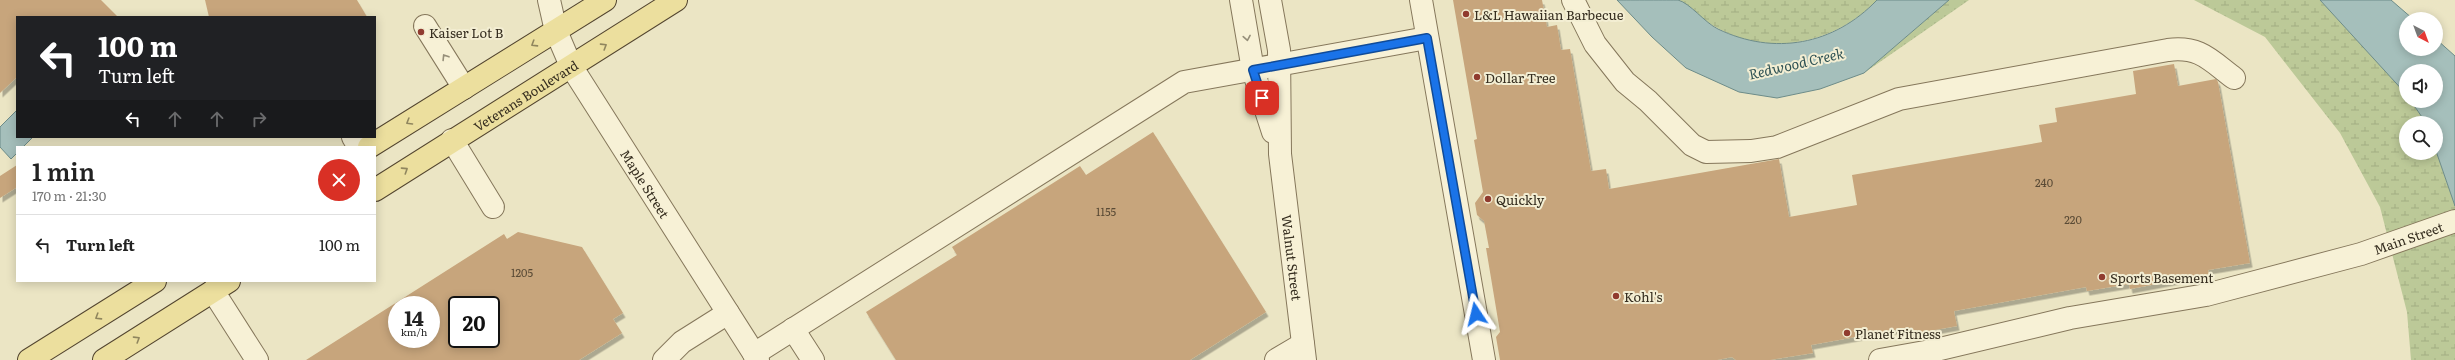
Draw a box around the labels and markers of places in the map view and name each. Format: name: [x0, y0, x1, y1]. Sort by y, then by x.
place label: L&L Hawaiian Barbecue: [1474, 5, 1624, 24]
marker: L&L Hawaiian Barbecue: [1461, 9, 1471, 19]
place label: Kaiser Lot B: [429, 23, 504, 42]
marker: Kaiser Lot B: [416, 27, 426, 37]
place label: Dollar Tree: [1485, 68, 1556, 87]
marker: Dollar Tree: [1472, 72, 1482, 82]
pin: [1245, 81, 1279, 115]
place label: Quickly: [1496, 190, 1545, 209]
marker: Quickly: [1483, 194, 1493, 204]
place label: Sports Basement: [2110, 268, 2214, 287]
marker: Sports Basement: [2097, 272, 2107, 282]
place label: Kohl's: [1624, 287, 1663, 306]
marker: Kohl's: [1611, 291, 1621, 301]
place label: Planet Fitness: [1855, 324, 1941, 343]
marker: Planet Fitness: [1842, 328, 1852, 338]

